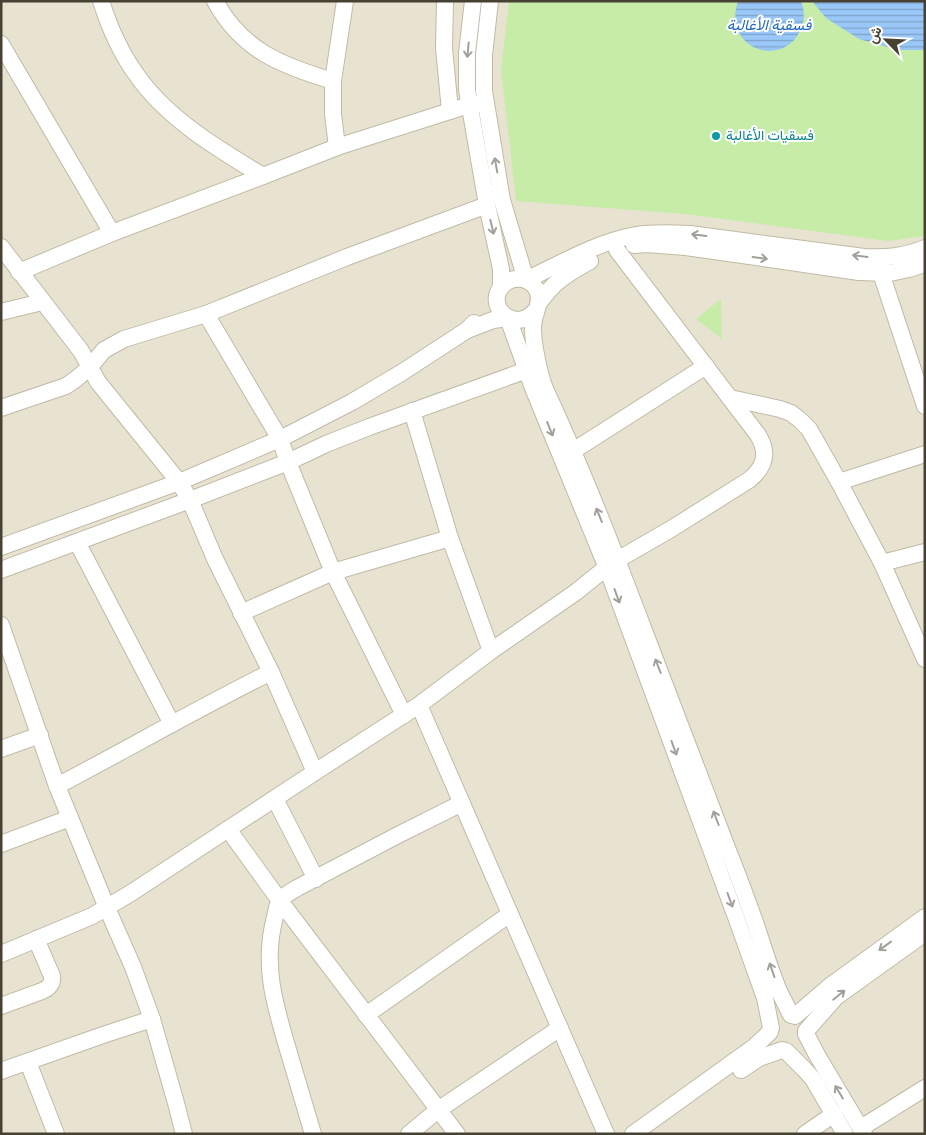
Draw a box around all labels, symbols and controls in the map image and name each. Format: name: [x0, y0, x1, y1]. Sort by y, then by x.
north arrow: [861, 15, 911, 65]
water label: فسقية الأغالبة: [727, 16, 812, 36]
text: ش: [864, 24, 887, 46]
one-way arrow: [463, 41, 473, 57]
place label: فسقيات الأغالبة: [726, 127, 814, 145]
marker: فسقيات الأغالبة: [710, 130, 722, 142]
one-way arrow: [491, 158, 501, 174]
one-way arrow: [488, 219, 497, 235]
one-way arrow: [691, 230, 707, 240]
one-way arrow: [852, 251, 868, 261]
one-way arrow: [751, 253, 767, 263]
one-way arrow: [545, 421, 555, 436]
one-way arrow: [594, 507, 603, 523]
one-way arrow: [613, 587, 622, 603]
one-way arrow: [653, 659, 662, 674]
one-way arrow: [669, 740, 679, 755]
one-way arrow: [711, 811, 720, 826]
one-way arrow: [726, 892, 735, 907]
one-way arrow: [879, 940, 892, 951]
one-way arrow: [767, 963, 776, 979]
one-way arrow: [832, 990, 845, 1001]
one-way arrow: [834, 1085, 845, 1099]

